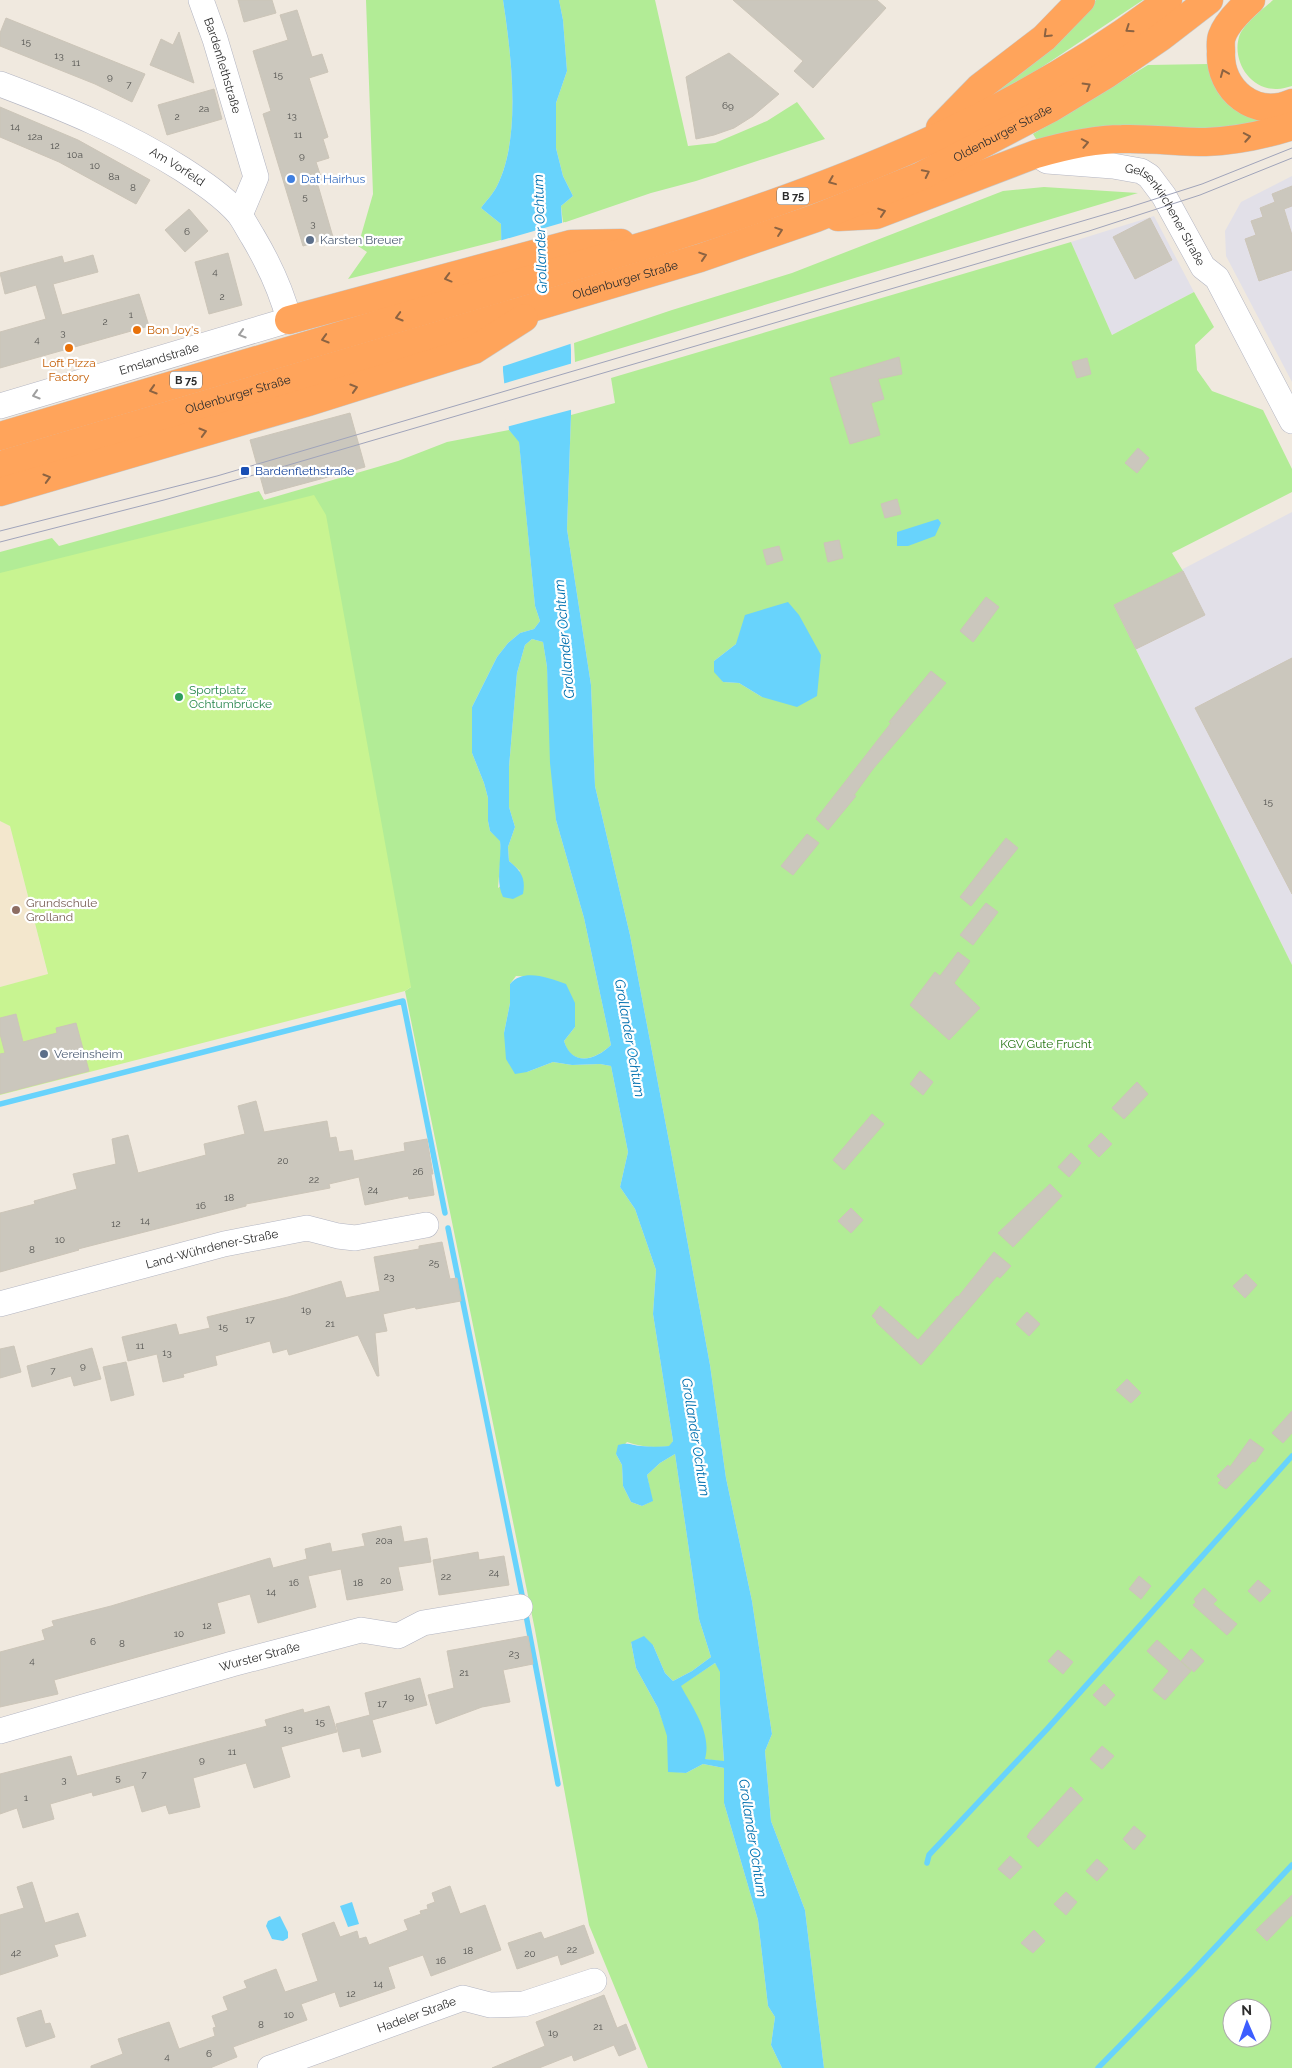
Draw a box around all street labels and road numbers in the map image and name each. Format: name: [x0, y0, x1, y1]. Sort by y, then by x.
street label: Bardenflethstraße: [201, 16, 244, 115]
street label: Oldenburger Straße: [951, 102, 1054, 165]
street label: Am Vorfeld: [147, 144, 207, 189]
street label: Gelsenkirchener Straße: [1124, 161, 1208, 268]
road number: B 75: [777, 188, 809, 205]
street label: Oldenburger Straße: [571, 258, 680, 302]
street label: Emslandstraße: [117, 340, 201, 378]
road number: B 75: [170, 372, 202, 388]
street label: Oldenburger Straße: [183, 372, 292, 417]
street label: Land-Wührdener-Straße: [144, 1227, 279, 1272]
street label: Wurster Straße: [218, 1639, 301, 1674]
street label: Hadeler Straße: [375, 1994, 458, 2036]

